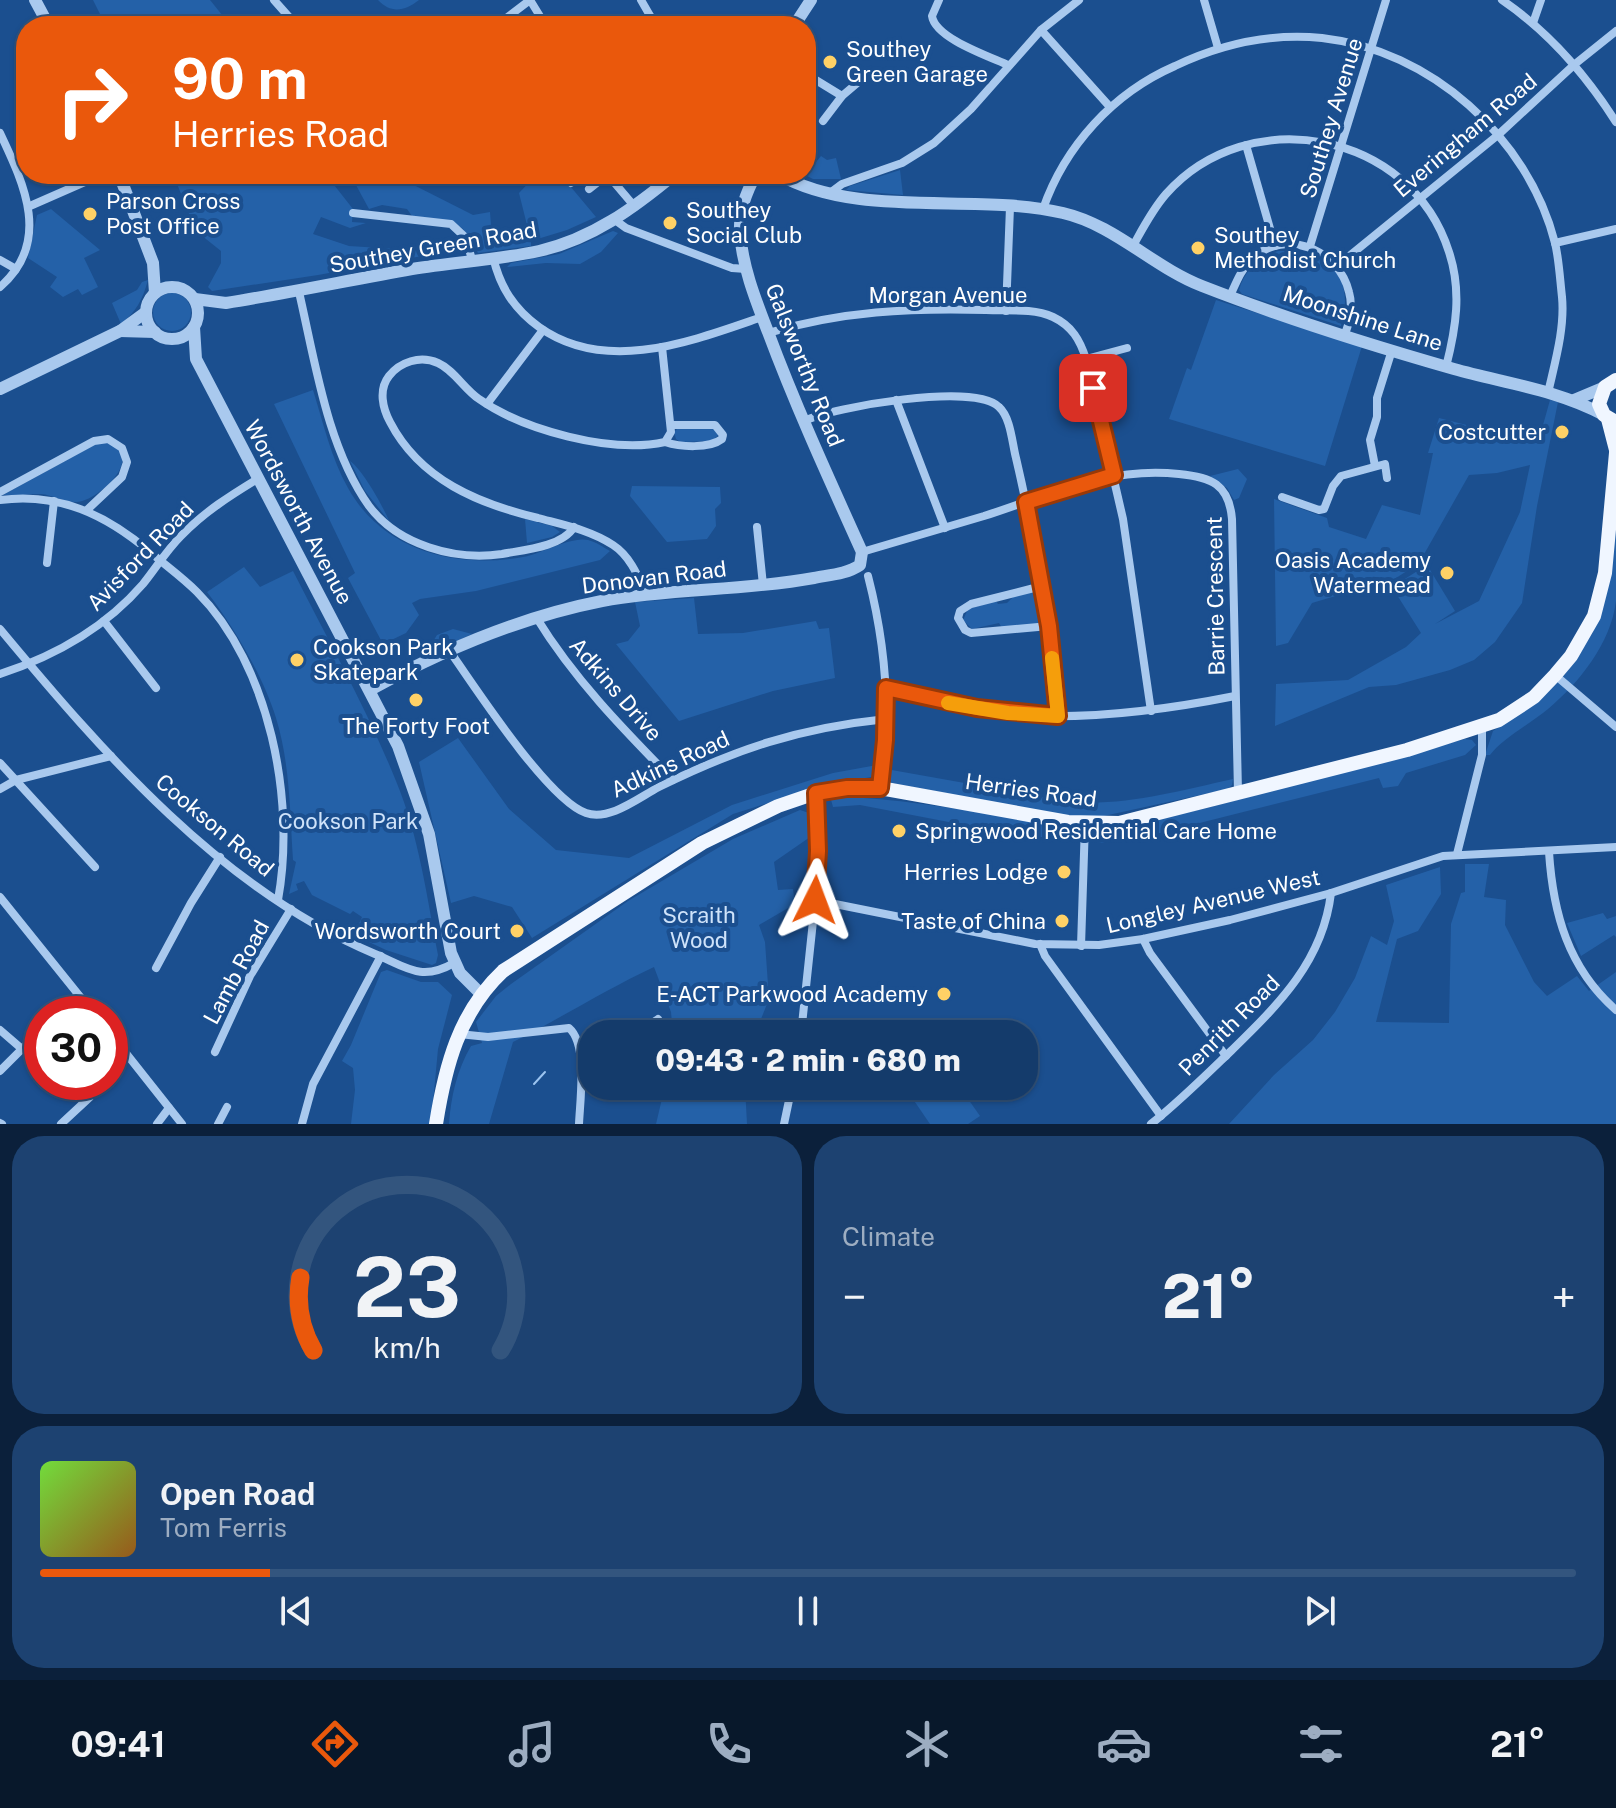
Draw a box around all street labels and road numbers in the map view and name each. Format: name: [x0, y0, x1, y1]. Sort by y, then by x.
street label: Southey Avenue: [1294, 35, 1368, 201]
street label: Everingham Road: [1388, 68, 1542, 202]
street label: Southey Green Road: [327, 216, 539, 278]
street label: Galsworthy Road: [760, 280, 850, 450]
street label: Moonshine Lane: [1280, 280, 1446, 356]
street label: Morgan Avenue: [868, 282, 1028, 308]
street label: Wordsworth Avenue: [239, 415, 359, 609]
street label: Avisford Road: [81, 496, 199, 616]
street label: Barrie Crescent: [1201, 516, 1229, 676]
street label: Donovan Road: [580, 555, 728, 599]
street label: Adkins Drive: [564, 632, 668, 746]
street label: Adkins Road: [607, 725, 733, 803]
street label: Cookson Road: [151, 768, 279, 882]
street label: Herries Road: [963, 768, 1099, 812]
street label: Longley Avenue West: [1104, 864, 1322, 938]
street label: Lamb Road: [198, 916, 274, 1028]
street label: Penrith Road: [1173, 969, 1285, 1081]

